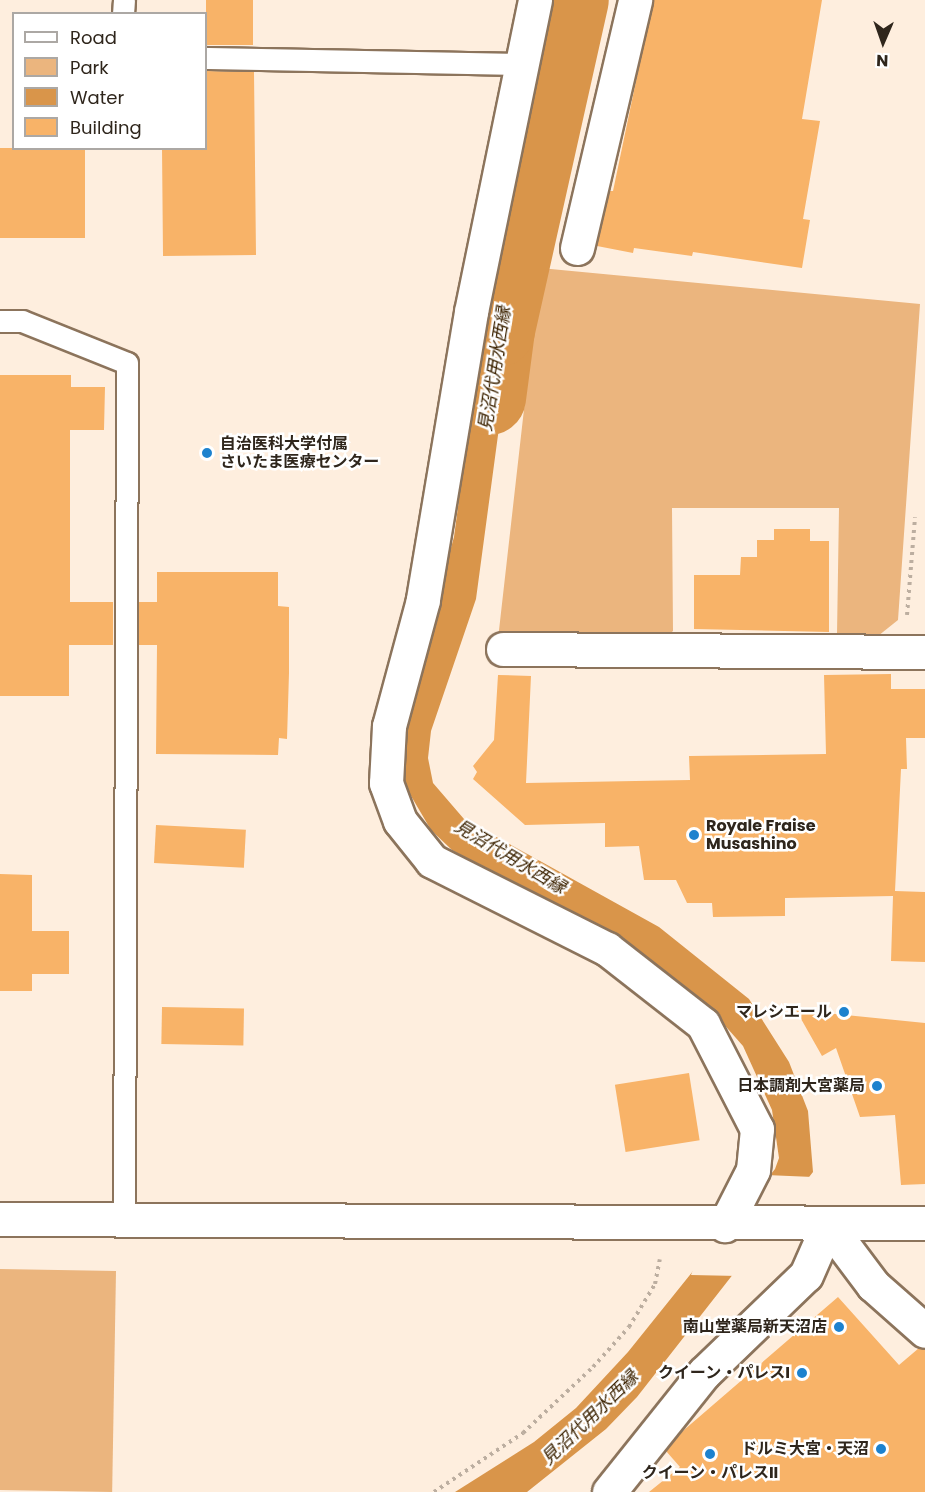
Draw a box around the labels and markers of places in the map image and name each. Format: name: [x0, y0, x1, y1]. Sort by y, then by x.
place label: 自治医科大学付属 さいたま医療センター: [220, 434, 380, 472]
marker: 自治医科大学付属 さいたま医療センター: [198, 444, 216, 462]
place label: Royale Fraise Musashino: [706, 816, 816, 854]
marker: Royale Fraise Musashino: [687, 828, 701, 842]
place label: マレシエール: [736, 1002, 832, 1022]
marker: マレシエール: [837, 1005, 851, 1019]
place label: 日本調剤大宮薬局: [737, 1076, 865, 1096]
marker: 日本調剤大宮薬局: [870, 1079, 884, 1093]
place label: 南山堂薬局新天沼店: [683, 1317, 827, 1337]
marker: 南山堂薬局新天沼店: [832, 1320, 846, 1334]
place label: クイーン・パレスI: [657, 1363, 790, 1383]
marker: クイーン・パレスI: [795, 1366, 809, 1380]
place label: ドルミ大宮・天沼: [741, 1439, 869, 1459]
marker: ドルミ大宮・天沼: [874, 1442, 888, 1456]
marker: クイーン・パレスII: [703, 1447, 717, 1461]
place label: クイーン・パレスII: [641, 1463, 779, 1483]

